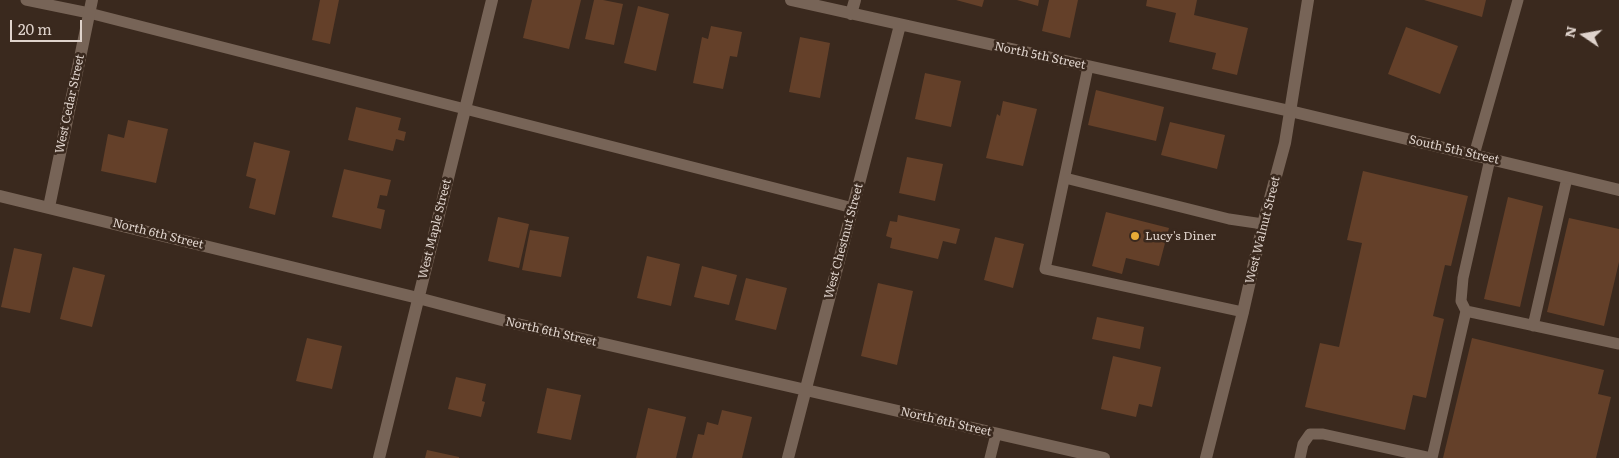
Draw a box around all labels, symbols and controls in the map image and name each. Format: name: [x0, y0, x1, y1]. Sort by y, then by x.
scale bar: [12, 10, 85, 42]
north arrow: [1559, 10, 1609, 60]
text: 20 m: [18, 17, 52, 40]
text: N: [1558, 24, 1580, 40]
street label: North 5th Street: [993, 39, 1087, 73]
street label: West Cedar Street: [52, 53, 88, 155]
street label: South 5th Street: [1407, 133, 1501, 167]
street label: West Walnut Street: [1243, 175, 1283, 285]
street label: West Maple Street: [416, 177, 454, 281]
street label: West Chestnut Street: [822, 182, 866, 300]
street label: North 6th Street: [111, 216, 205, 252]
place label: Lucy's Diner: [1145, 229, 1216, 243]
marker: Lucy's Diner: [1129, 230, 1141, 242]
street label: North 6th Street: [504, 315, 598, 349]
street label: North 6th Street: [899, 405, 993, 439]

